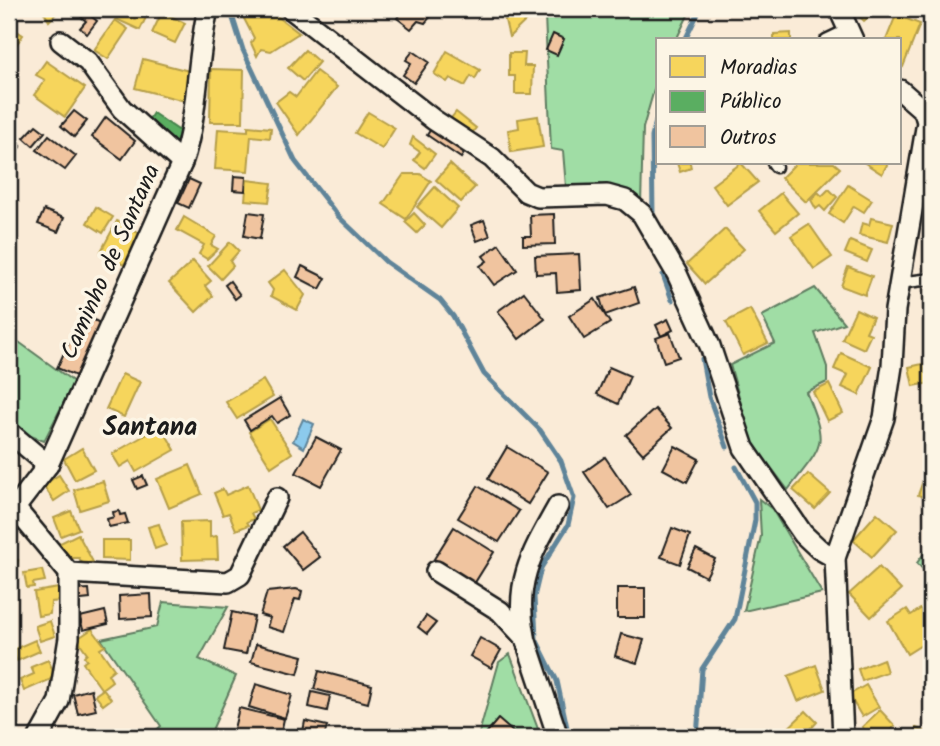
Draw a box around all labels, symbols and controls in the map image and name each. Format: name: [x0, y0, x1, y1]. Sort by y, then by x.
legend: [656, 38, 902, 164]
text: Moradias: [720, 52, 797, 85]
text: Público: [720, 86, 782, 119]
text: Outros: [720, 122, 777, 155]
street label: Caminho de Santana: [50, 158, 172, 366]
district label: Santana: [103, 407, 197, 449]

